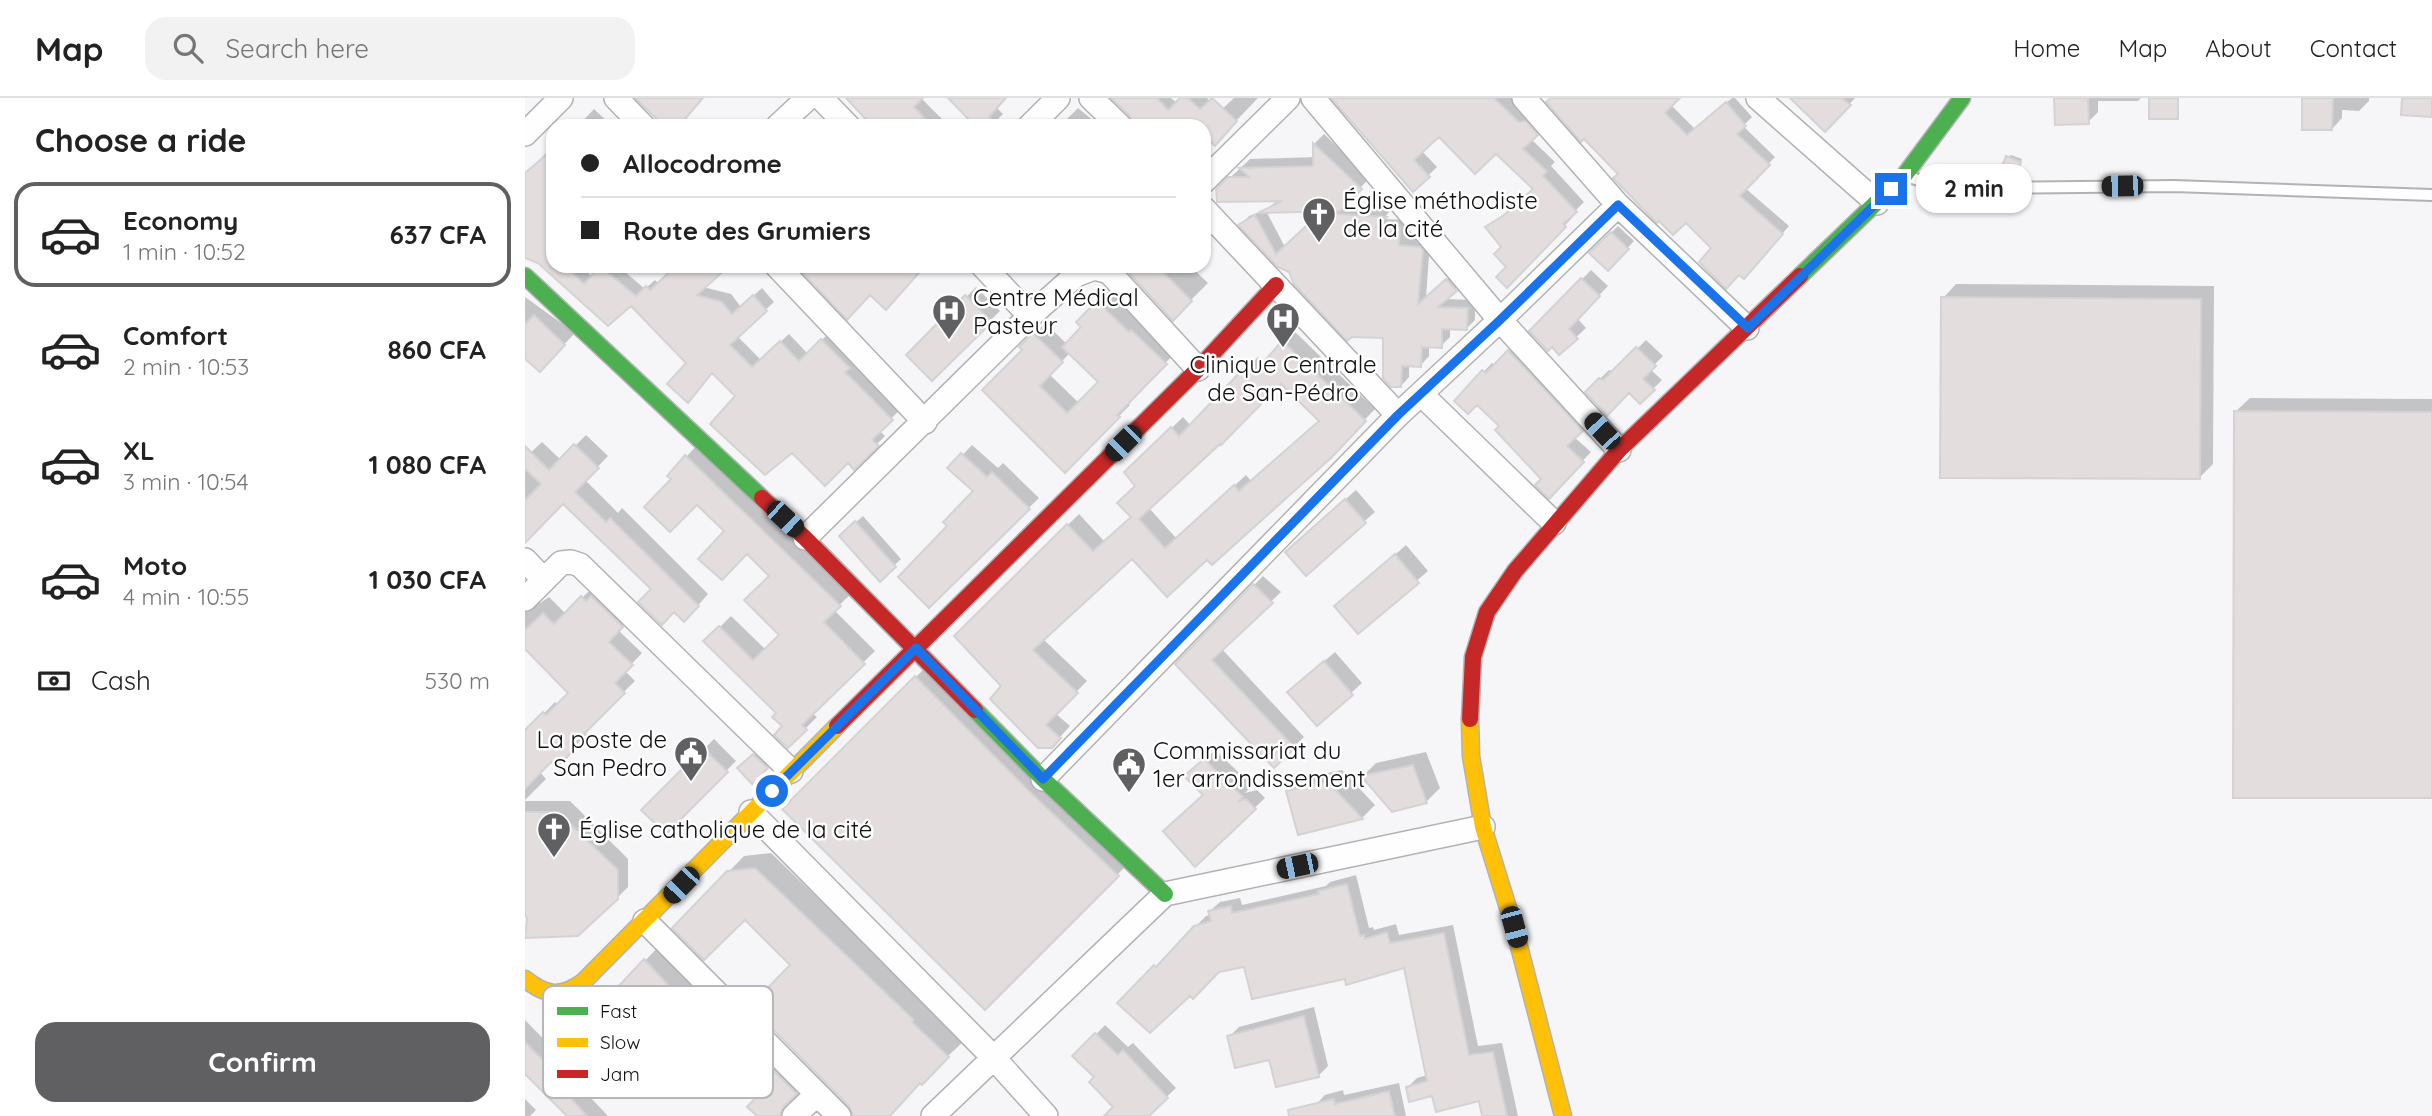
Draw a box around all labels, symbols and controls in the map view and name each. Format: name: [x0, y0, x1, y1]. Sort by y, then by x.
search box: [145, 17, 635, 80]
text: Map: [35, 28, 103, 69]
icon: search: [169, 29, 207, 67]
text: Search here: [225, 32, 369, 65]
text: Home: [2013, 33, 2080, 63]
text: Map: [2118, 33, 2167, 63]
text: About: [2205, 33, 2272, 63]
text: Contact: [2310, 33, 2397, 63]
text: Choose a ride: [35, 120, 247, 160]
text: Allocodrome: [623, 147, 782, 180]
callout: 2 min: [1915, 164, 2031, 214]
route end: [1875, 173, 1907, 205]
text: 2 min: [1944, 174, 2004, 203]
car: [2101, 175, 2144, 197]
place label: Église méthodiste de la cité: [1343, 185, 1538, 243]
church icon: Église méthodiste de la cité: [1300, 195, 1338, 244]
icon: car: [39, 203, 102, 266]
text: Economy: [123, 204, 238, 237]
text: Route des Grumiers: [623, 214, 871, 247]
text: 637 CFA: [389, 218, 486, 251]
text: 1 min · 10:52: [123, 237, 246, 266]
place label: Centre Médical Pasteur: [973, 282, 1139, 340]
hospital icon: Centre Médical Pasteur: [930, 292, 968, 341]
hospital icon: Clinique Centrale de San-Pédro: [1264, 300, 1302, 349]
icon: car: [39, 318, 102, 381]
text: Comfort: [123, 319, 228, 352]
text: 860 CFA: [387, 333, 486, 366]
place label: Clinique Centrale de San-Pédro: [1189, 349, 1377, 407]
text: 2 min · 10:53: [123, 352, 249, 381]
car: [1580, 408, 1625, 454]
car: [1101, 421, 1146, 465]
icon: car: [39, 433, 102, 496]
text: XL: [123, 434, 155, 467]
text: 1 080 CFA: [368, 448, 486, 481]
text: 3 min · 10:54: [123, 467, 249, 496]
car: [763, 497, 808, 541]
icon: car: [39, 548, 102, 611]
text: Moto: [123, 549, 187, 582]
text: 1 030 CFA: [369, 563, 486, 596]
text: 4 min · 10:55: [123, 582, 249, 611]
icon: cash: [35, 662, 73, 700]
text: Cash: [91, 664, 151, 697]
text: 530 m: [424, 666, 490, 695]
place label: La poste de San Pedro: [537, 724, 667, 782]
public building icon: La poste de San Pedro: [672, 734, 710, 783]
place label: Commissariat du 1er arrondissement: [1153, 735, 1365, 793]
public building icon: Commissariat du 1er arrondissement: [1110, 745, 1148, 794]
route start: [756, 775, 788, 807]
church icon: Église catholique de la cité: [535, 810, 573, 859]
place label: Église catholique de la cité: [579, 814, 872, 844]
car: [1275, 851, 1320, 881]
car: [659, 863, 704, 907]
car: [1499, 904, 1530, 950]
legend: [543, 986, 773, 1098]
text: Fast: [600, 999, 637, 1023]
button: Confirm: [35, 1022, 490, 1102]
text: Slow: [600, 1030, 641, 1054]
text: Jam: [600, 1062, 640, 1086]

